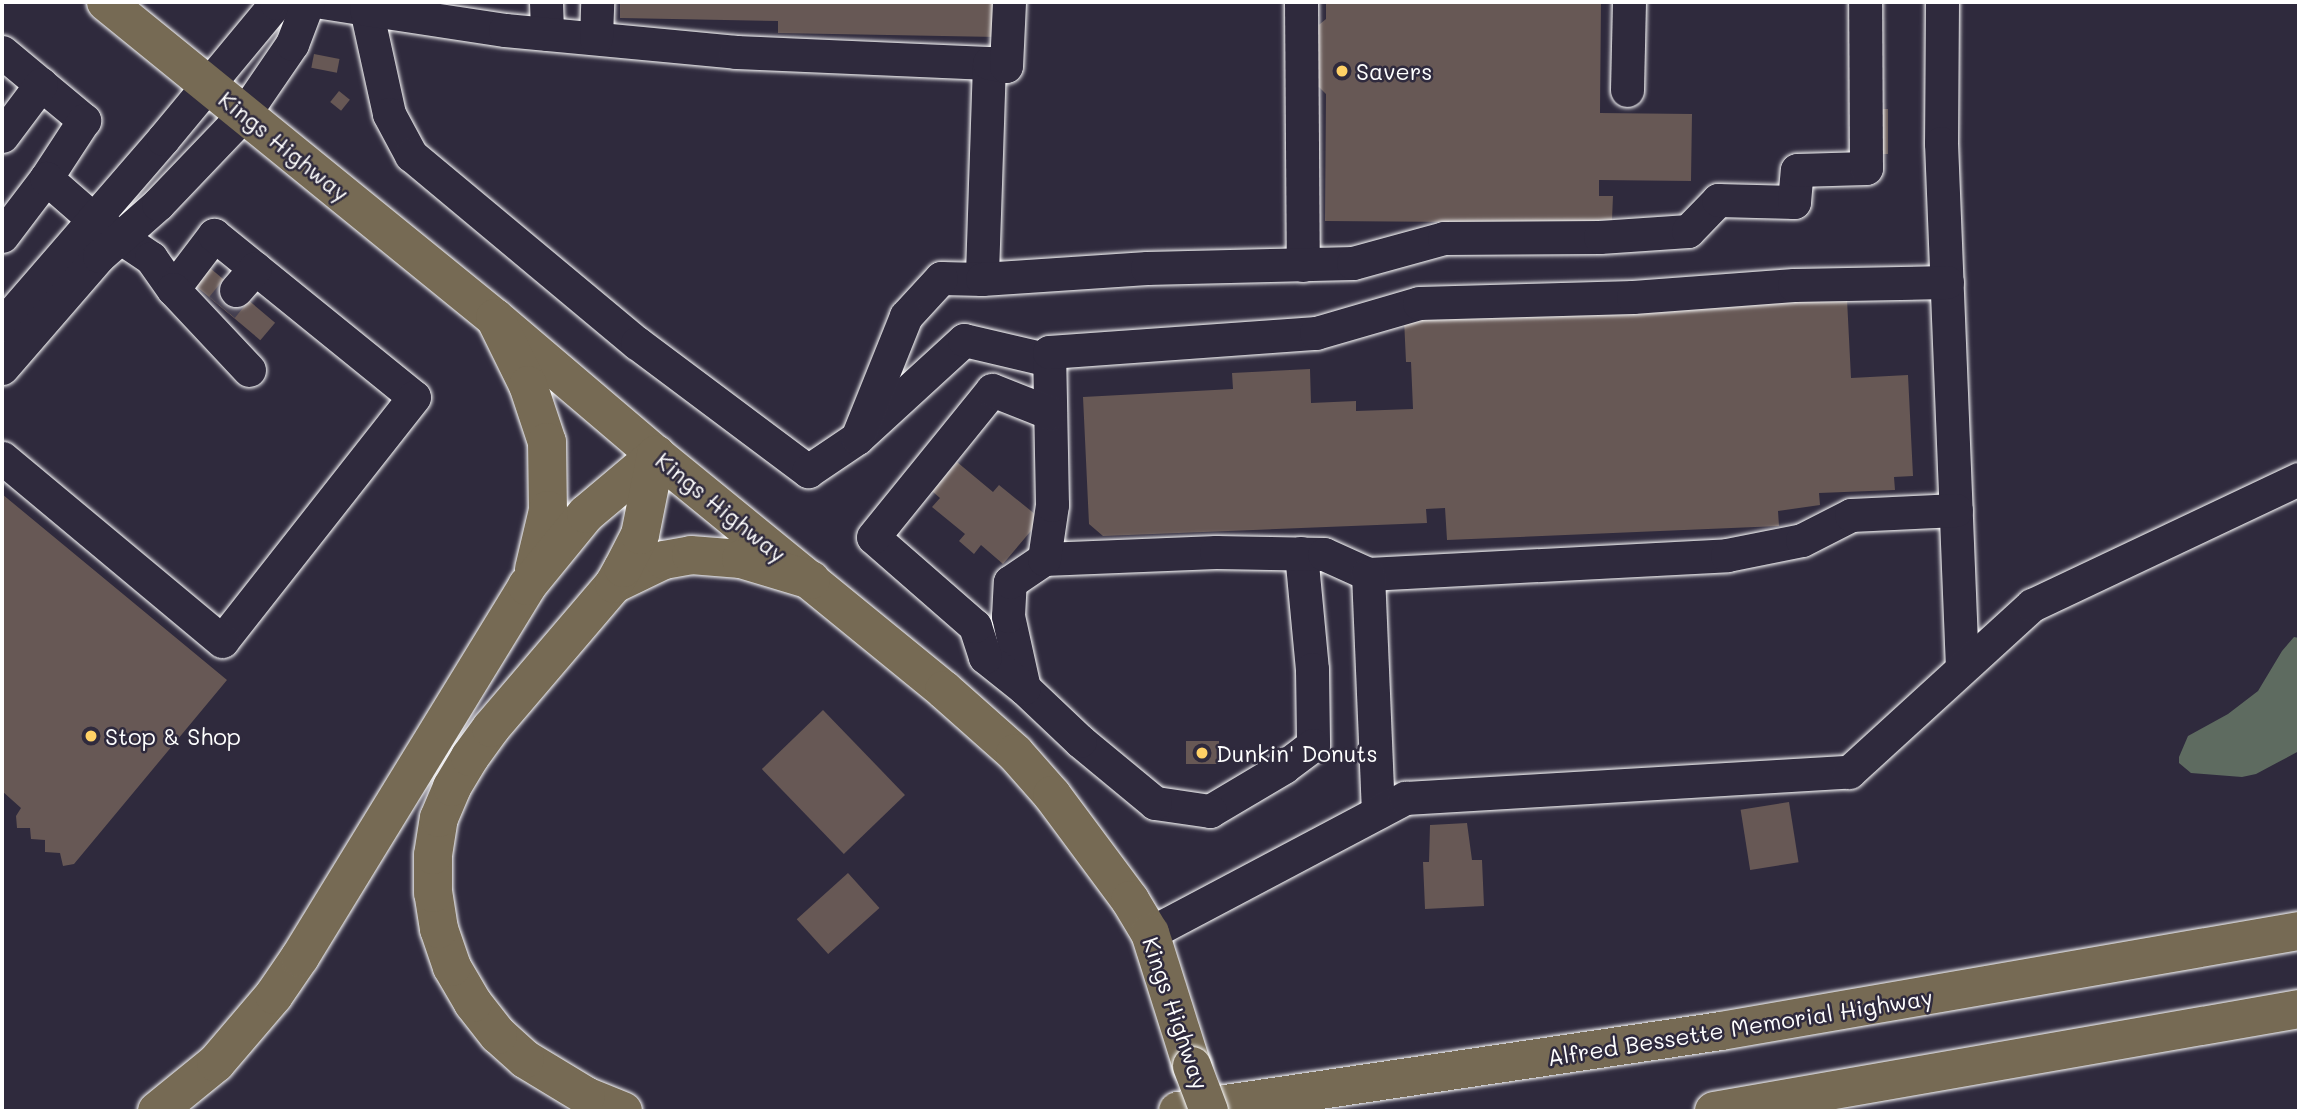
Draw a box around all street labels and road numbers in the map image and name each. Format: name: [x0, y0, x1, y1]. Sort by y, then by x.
street label: Kings Highway: [213, 85, 355, 207]
street label: Kings Highway: [650, 446, 792, 568]
street label: Kings Highway: [1137, 933, 1215, 1093]
street label: Alfred Bessette Memorial Highway: [1545, 983, 1935, 1071]

